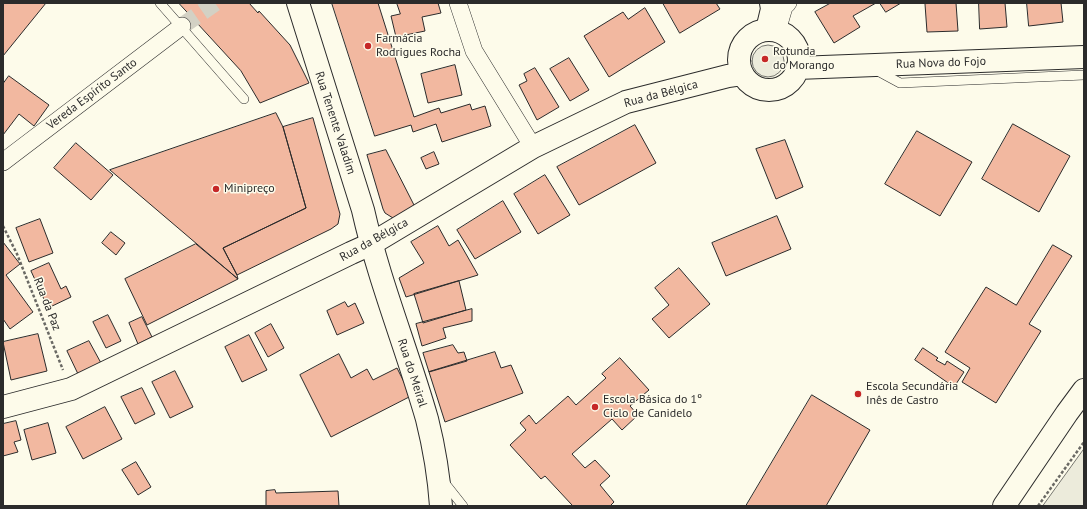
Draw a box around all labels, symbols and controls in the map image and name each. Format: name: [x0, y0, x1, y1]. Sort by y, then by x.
place label: Farmácia Rodrigues Rocha: [376, 32, 461, 60]
marker: Farmácia Rodrigues Rocha: [363, 41, 373, 51]
place label: Rotunda do Morango: [773, 45, 834, 73]
marker: Rotunda do Morango: [760, 54, 770, 64]
street label: Rua Nova do Fojo: [896, 54, 986, 72]
street label: Vereda Espírito Santo: [44, 55, 140, 133]
street label: Rua Tenente Valadim: [312, 70, 358, 176]
street label: Rua da Bélgica: [622, 77, 700, 111]
place label: Minipreço: [224, 182, 275, 196]
marker: Minipreço: [211, 184, 221, 194]
street label: Rua da Bélgica: [337, 215, 411, 265]
street label: Rua da Paz: [30, 275, 64, 333]
street label: Rua do Meiral: [394, 337, 430, 409]
place label: Escola Secundária Inês de Castro: [866, 380, 958, 408]
marker: Escola Secundária Inês de Castro: [853, 389, 863, 399]
place label: Escola Básica do 1º Ciclo de Canidelo: [603, 393, 702, 421]
marker: Escola Básica do 1º Ciclo de Canidelo: [590, 402, 600, 412]

